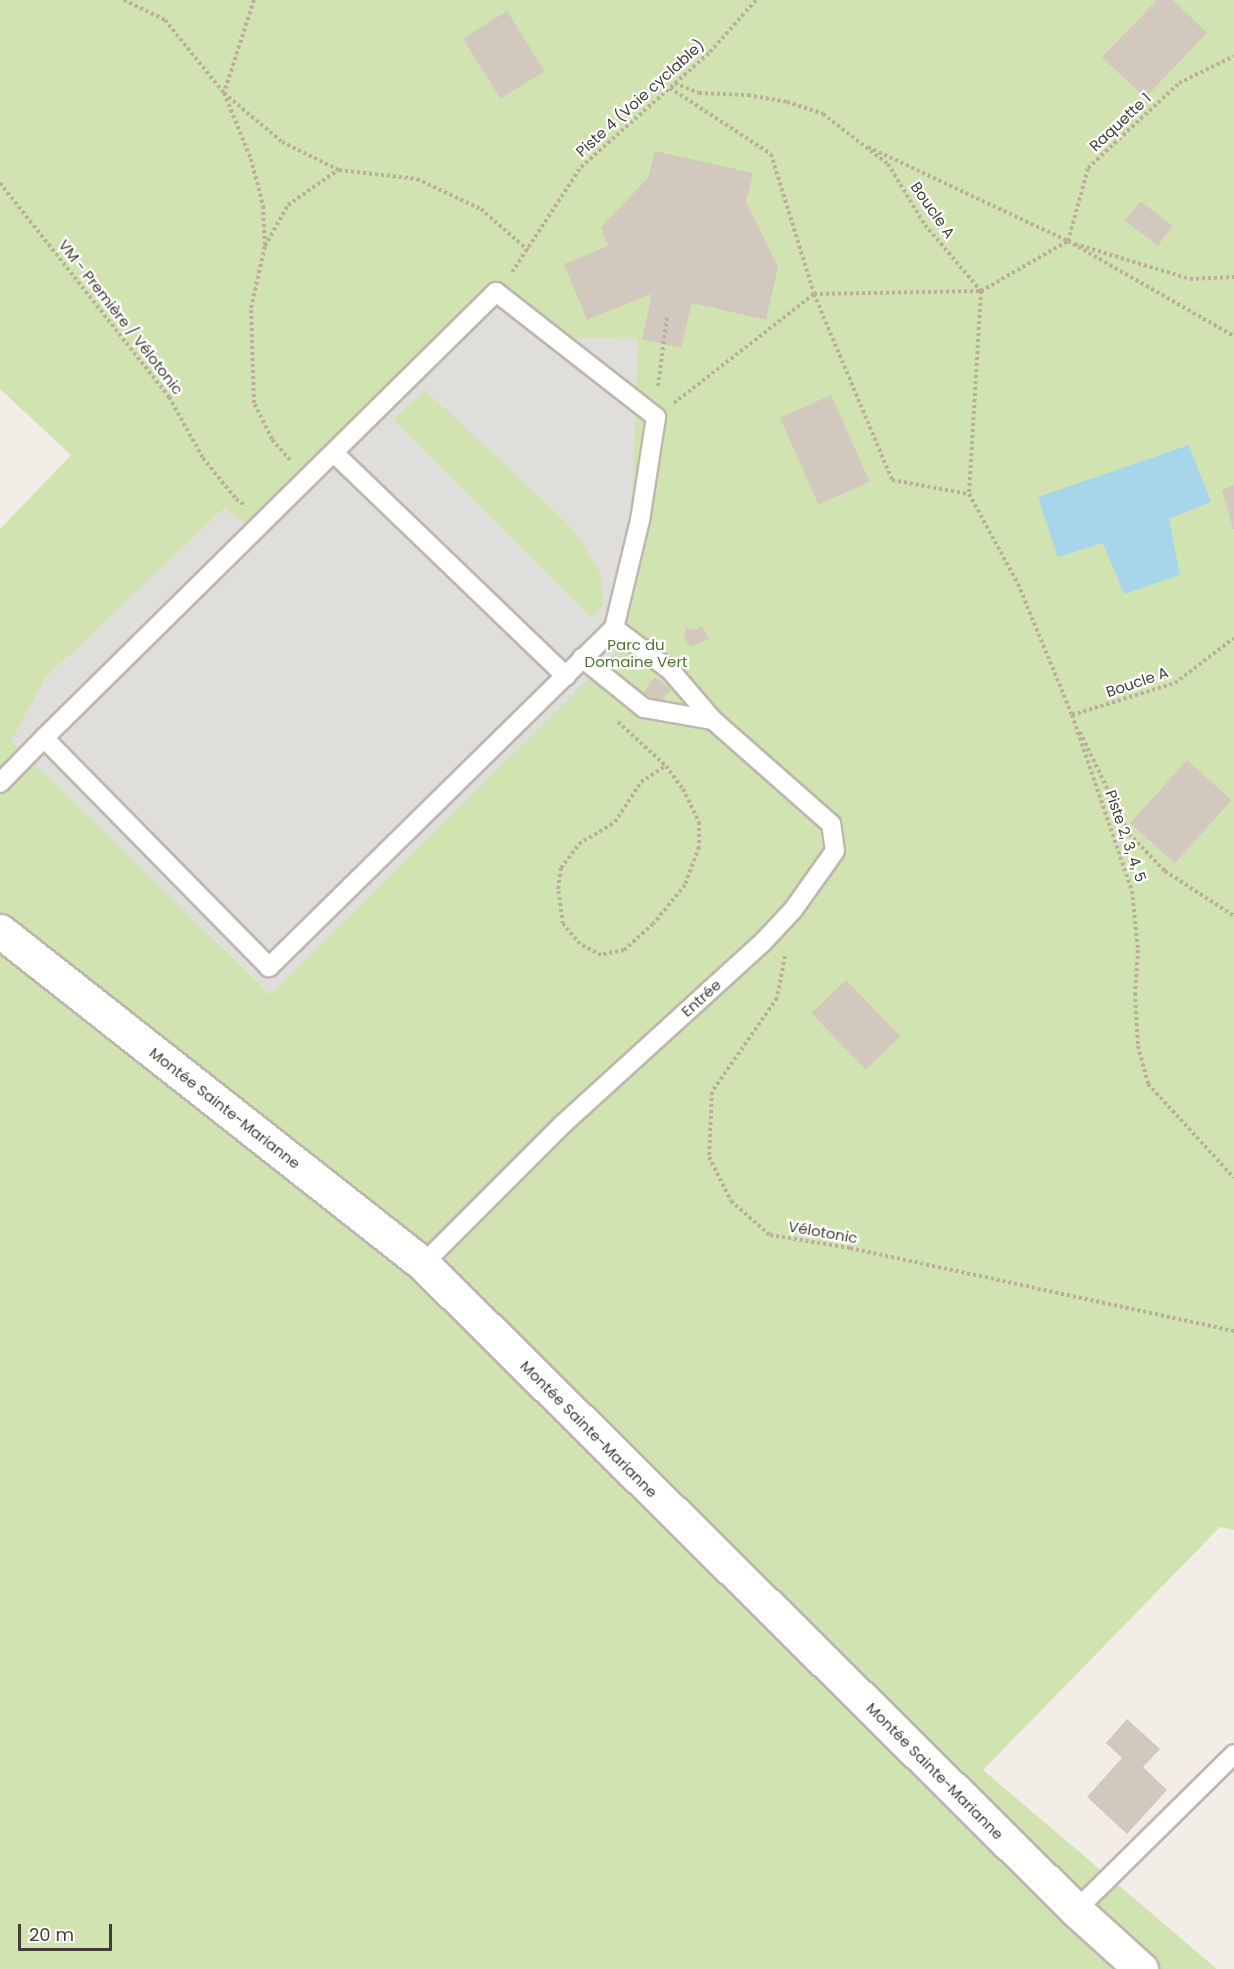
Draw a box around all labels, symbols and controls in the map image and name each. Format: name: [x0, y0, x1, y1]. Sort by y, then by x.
street label: Piste 4 (Voie cyclable): [572, 36, 708, 160]
street label: Raquette 1: [1086, 89, 1154, 155]
street label: Boucle A: [907, 178, 959, 242]
street label: VM - Première / Vélotonic: [55, 236, 187, 398]
park label: Parc du Domaine Vert: [585, 635, 687, 670]
street label: Boucle A: [1104, 663, 1170, 701]
street label: Piste 2, 3, 4, 5: [1102, 788, 1150, 884]
street label: Entrée: [678, 976, 724, 1020]
street label: Montée Sainte-Marianne: [146, 1044, 304, 1172]
street label: Vélotonic: [787, 1217, 859, 1247]
street label: Montée Sainte-Marianne: [517, 1357, 661, 1501]
street label: Montée Sainte-Marianne: [863, 1699, 1007, 1843]
scale bar: [21, 1912, 116, 1950]
text: 20 m: [29, 1922, 74, 1947]

